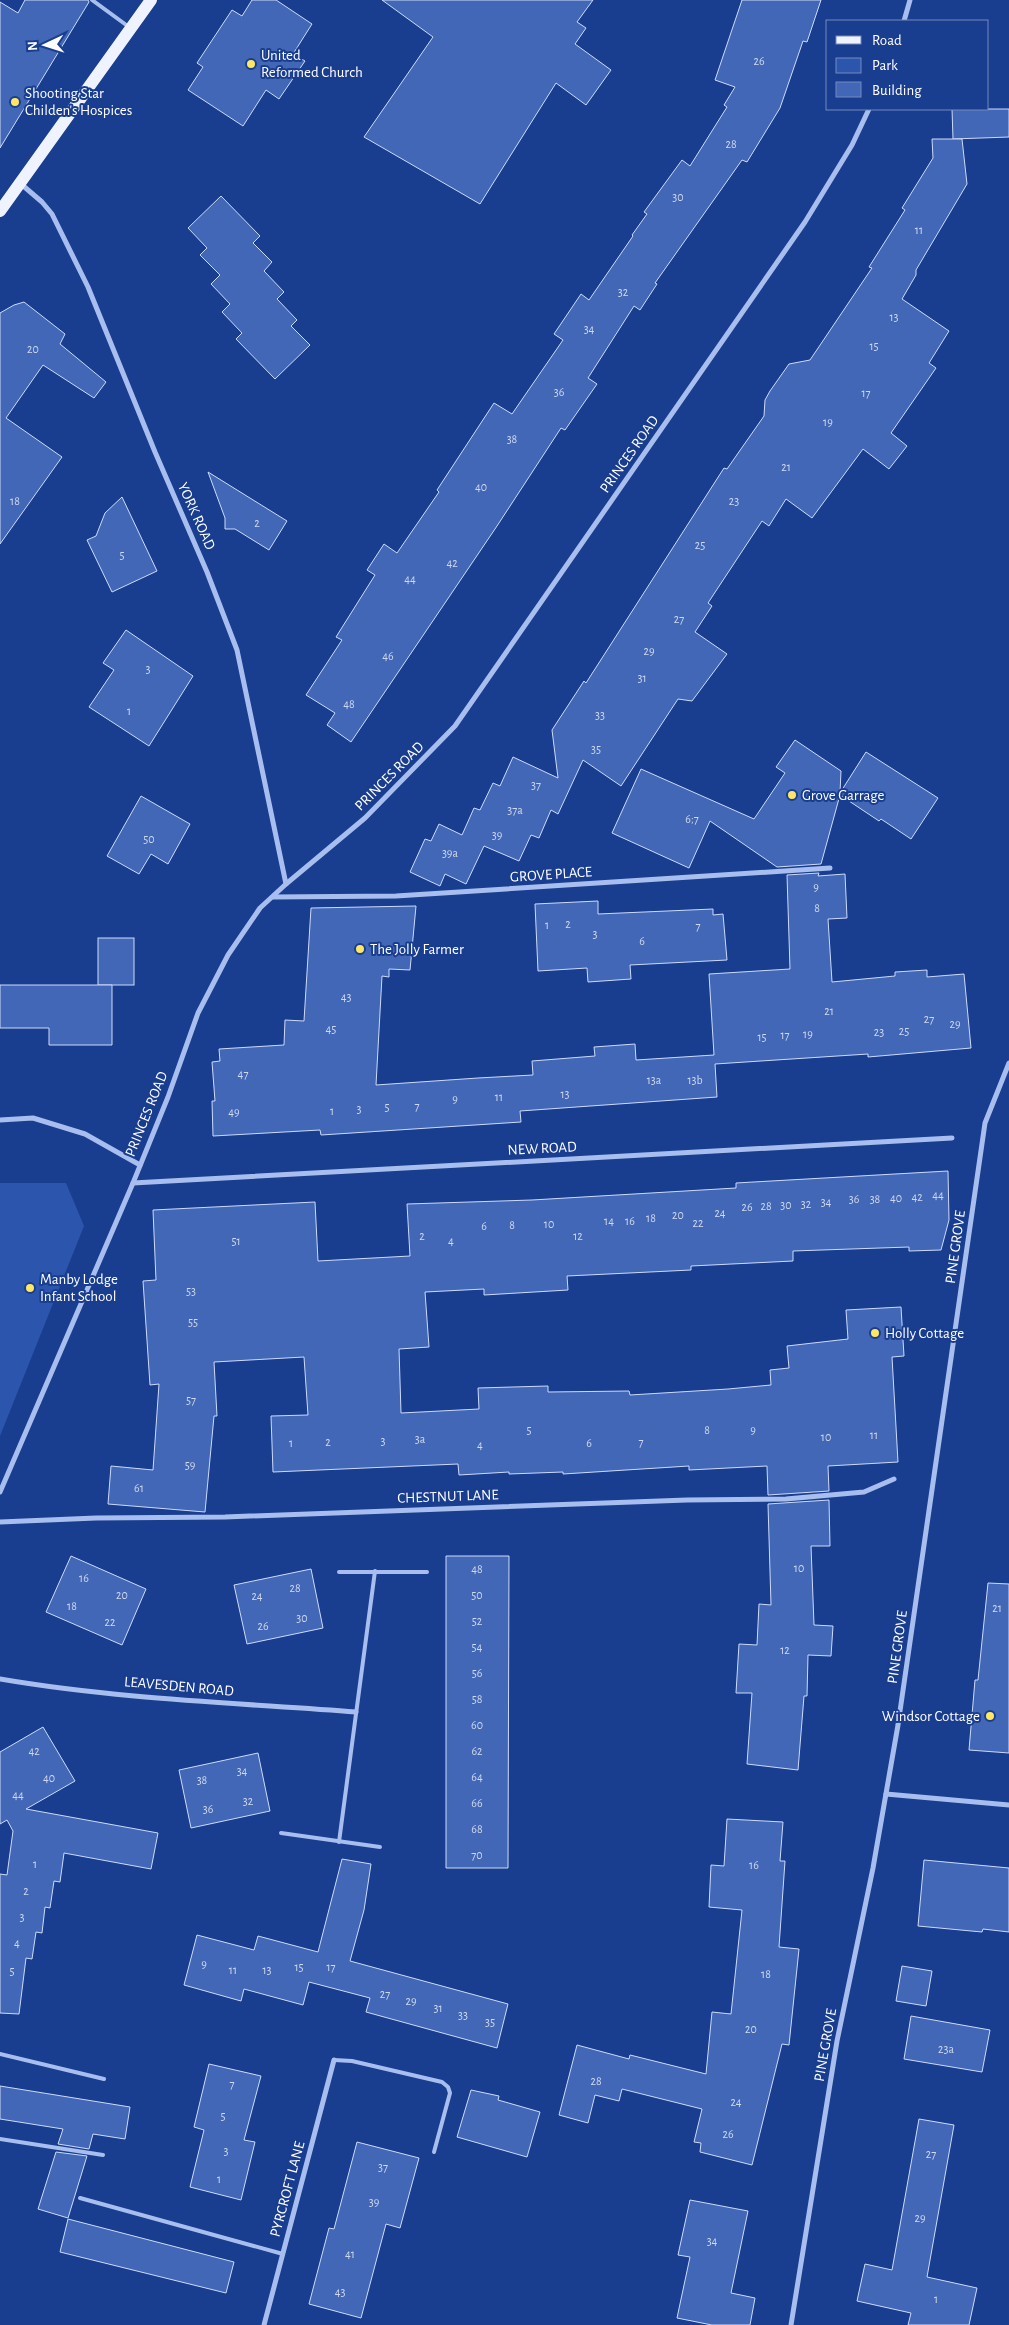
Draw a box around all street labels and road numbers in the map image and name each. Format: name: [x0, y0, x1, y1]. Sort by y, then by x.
street label: PRINCES ROAD: [597, 413, 662, 496]
street label: YORK ROAD: [175, 480, 218, 552]
street label: PRINCES ROAD: [352, 739, 427, 814]
street label: GROVE PLACE: [510, 864, 593, 885]
street label: PRINCES ROAD: [123, 1069, 170, 1159]
street label: NEW ROAD: [507, 1139, 577, 1158]
street label: PINE GROVE: [943, 1209, 968, 1285]
street label: CHESTNUT LANE: [397, 1487, 499, 1506]
street label: PINE GROVE: [885, 1609, 910, 1685]
street label: LEAVESDEN ROAD: [123, 1674, 235, 1699]
street label: PINE GROVE: [812, 2007, 839, 2083]
street label: PYRCROFT LANE: [268, 2140, 307, 2239]

